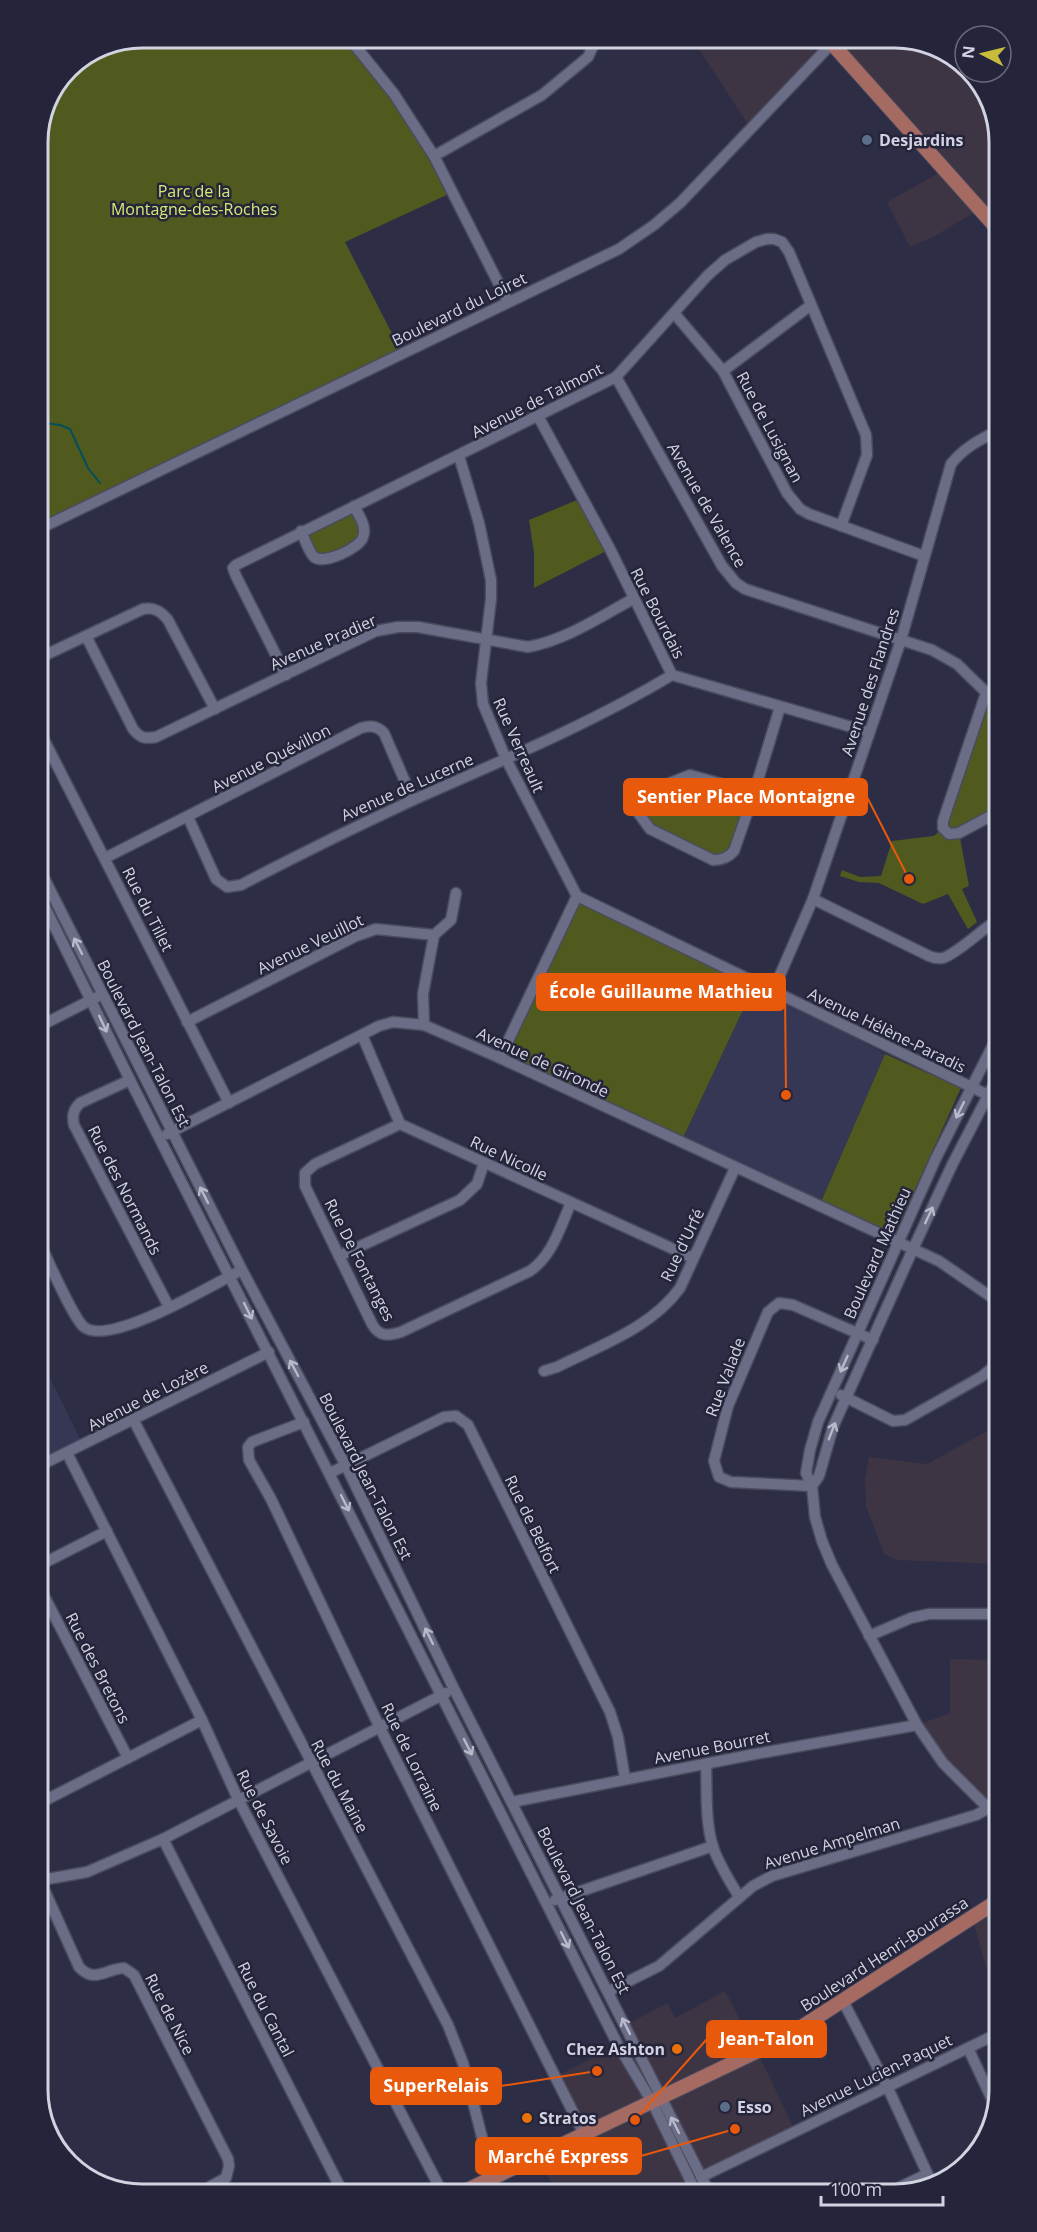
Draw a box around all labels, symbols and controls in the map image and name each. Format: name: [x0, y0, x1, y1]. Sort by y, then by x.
north arrow: [953, 24, 1013, 84]
text: N: [956, 44, 980, 60]
place label: Desjardins: [879, 129, 964, 151]
marker: Desjardins: [860, 133, 874, 147]
park label: Parc de la Montagne-des-Roches: [111, 180, 277, 220]
street label: Boulevard du Loiret: [388, 267, 530, 351]
street label: Avenue de Talmont: [468, 357, 607, 443]
street label: Rue de Lusignan: [731, 368, 809, 486]
street label: Avenue de Valence: [662, 439, 752, 571]
street label: Rue Bourdais: [626, 564, 690, 662]
street label: Avenue des Flandres: [836, 605, 904, 759]
street label: Avenue Pradier: [266, 609, 380, 675]
street label: Rue Verreault: [488, 694, 550, 796]
street label: Avenue Quévillon: [208, 719, 334, 797]
street label: Avenue de Lucerne: [337, 748, 477, 826]
callout: Sentier Place Montaigne: [624, 779, 867, 815]
text: Sentier Place Montaigne: [637, 784, 855, 808]
street label: Rue du Tillet: [117, 863, 179, 955]
street label: Avenue Veuillot: [253, 909, 367, 979]
one-way arrow: [72, 937, 84, 955]
street label: Boulevard Jean-Talon Est: [92, 956, 196, 1131]
callout: École Guillaume Mathieu: [537, 974, 785, 1010]
text: École Guillaume Mathieu: [549, 979, 773, 1003]
street label: Avenue Hélène-Paradis: [804, 982, 970, 1078]
one-way arrow: [98, 1015, 110, 1033]
street label: Avenue de Gironde: [473, 1022, 613, 1102]
one-way arrow: [954, 1101, 966, 1119]
street label: Rue des Normands: [83, 1122, 167, 1258]
street label: Rue Nicolle: [467, 1130, 551, 1186]
street label: Boulevard Mathieu: [838, 1184, 916, 1322]
one-way arrow: [198, 1186, 210, 1204]
street label: Rue De Fontanges: [320, 1195, 400, 1325]
street label: Rue d'Urfé: [655, 1205, 709, 1285]
one-way arrow: [923, 1207, 935, 1225]
one-way arrow: [243, 1301, 254, 1319]
street label: Rue Valade: [700, 1334, 750, 1420]
one-way arrow: [838, 1354, 850, 1372]
street label: Avenue de Lozère: [84, 1356, 212, 1436]
one-way arrow: [288, 1360, 300, 1377]
street label: Boulevard Jean-Talon Est: [314, 1389, 418, 1564]
one-way arrow: [827, 1423, 838, 1441]
street label: Rue de Belfort: [500, 1471, 566, 1577]
one-way arrow: [340, 1494, 352, 1512]
street label: Rue des Bretons: [61, 1609, 135, 1727]
one-way arrow: [422, 1627, 434, 1645]
street label: Rue de Lorraine: [376, 1699, 448, 1815]
street label: Avenue Bourret: [652, 1725, 772, 1769]
street label: Rue du Maine: [306, 1735, 374, 1837]
one-way arrow: [463, 1738, 474, 1756]
street label: Rue de Savoie: [232, 1766, 298, 1868]
street label: Avenue Ampelman: [761, 1812, 903, 1874]
street label: Boulevard Jean-Talon Est: [532, 1823, 636, 1998]
street label: Boulevard Henri-Bourassa: [796, 1891, 972, 2017]
one-way arrow: [560, 1931, 572, 1949]
street label: Rue du Cantal: [233, 1958, 299, 2060]
street label: Rue de Nice: [140, 1970, 200, 2058]
one-way arrow: [620, 2017, 631, 2035]
callout: Jean-Talon: [707, 2021, 826, 2057]
text: Jean-Talon: [718, 2026, 814, 2050]
street label: Avenue Lucien-Paquet: [796, 2028, 956, 2121]
place label: Chez Ashton: [566, 2038, 665, 2060]
marker: Chez Ashton: [670, 2042, 684, 2056]
callout: SuperRelais: [371, 2068, 501, 2104]
text: SuperRelais: [383, 2073, 489, 2097]
place label: Esso: [737, 2096, 772, 2118]
marker: Esso: [718, 2100, 732, 2114]
place label: Stratos: [539, 2107, 597, 2129]
marker: Stratos: [520, 2111, 534, 2125]
one-way arrow: [669, 2117, 681, 2134]
callout: Marché Express: [476, 2138, 641, 2174]
text: Marché Express: [488, 2144, 629, 2168]
scale bar: [821, 2169, 942, 2207]
text: 100 m: [830, 2177, 882, 2201]

